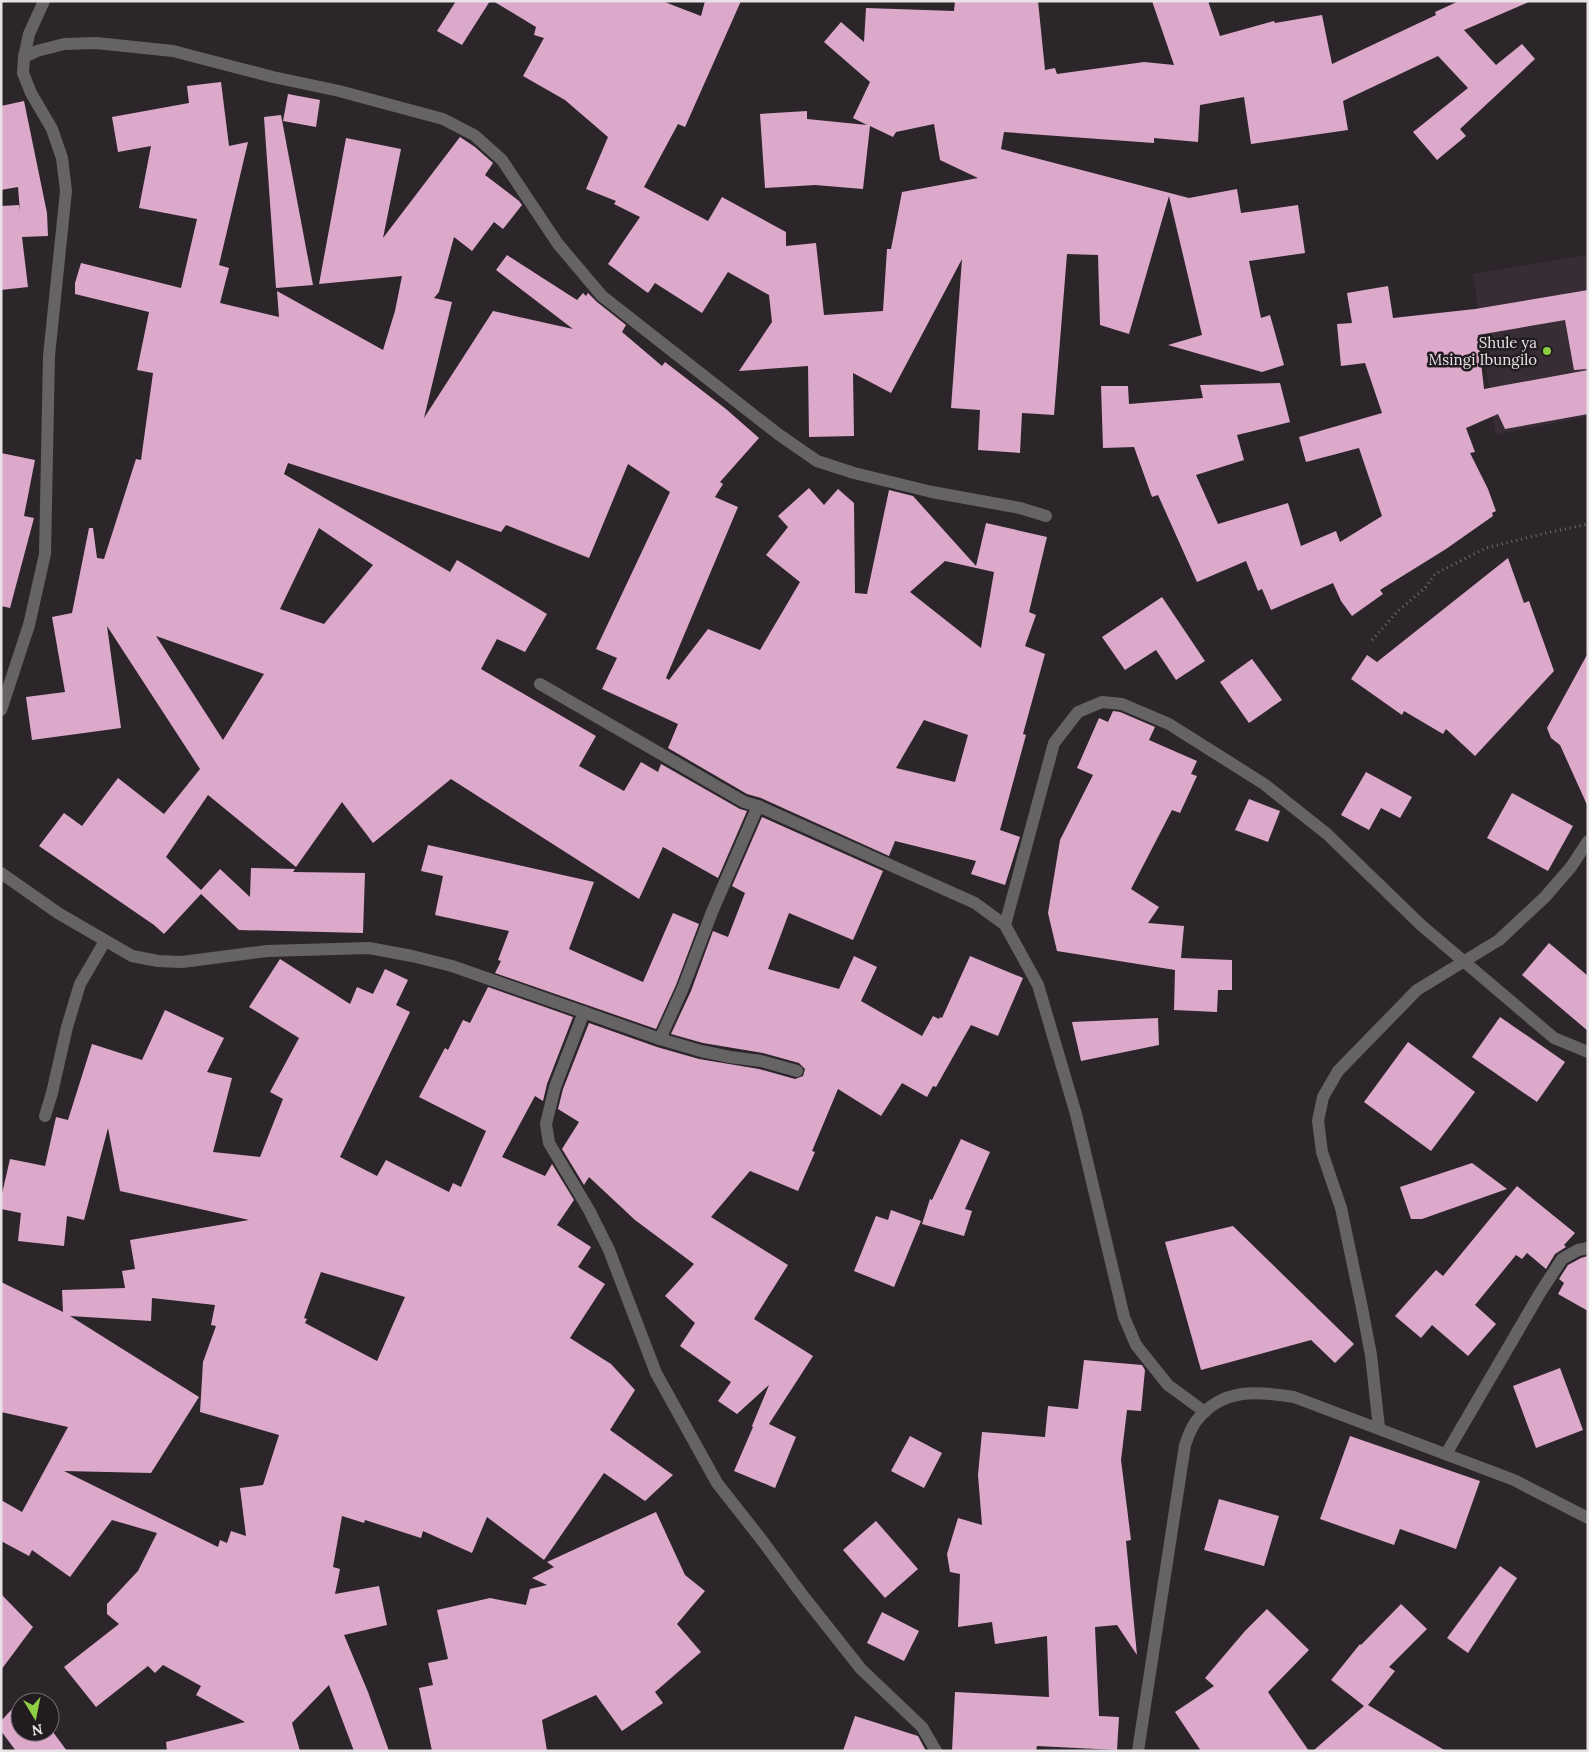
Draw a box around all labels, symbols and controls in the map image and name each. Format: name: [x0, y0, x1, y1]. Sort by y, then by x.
place label: Shule ya Msingi Ibungilo: [1429, 333, 1537, 369]
marker: Shule ya Msingi Ibungilo: [1541, 345, 1553, 357]
north arrow: [10, 1692, 60, 1742]
text: N: [30, 1720, 44, 1740]

